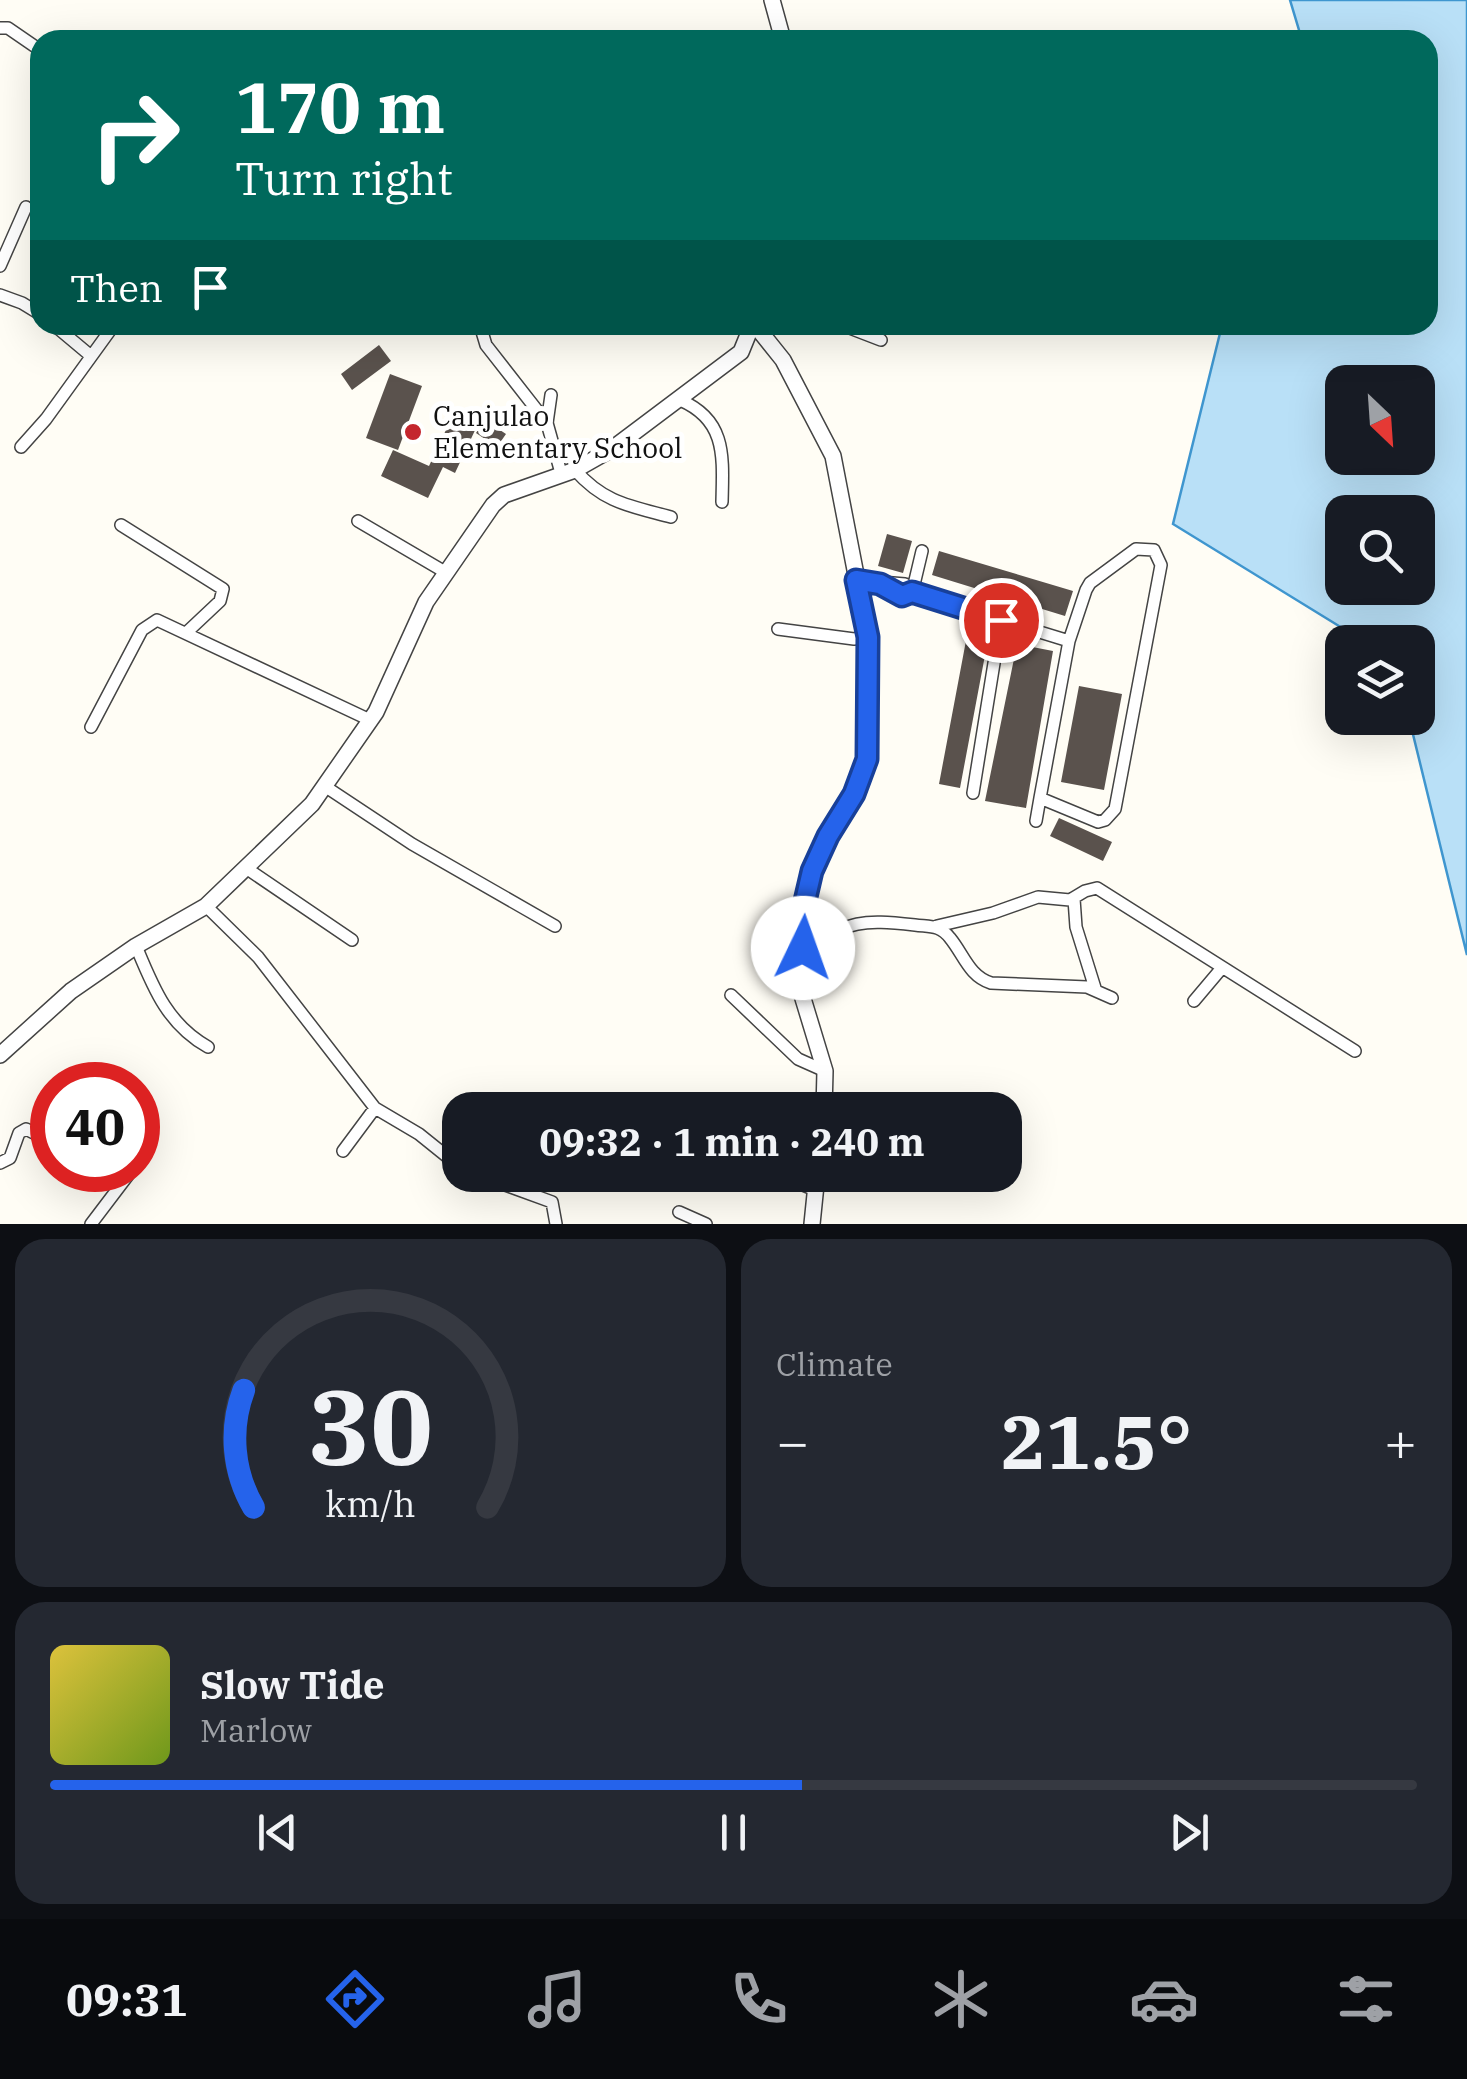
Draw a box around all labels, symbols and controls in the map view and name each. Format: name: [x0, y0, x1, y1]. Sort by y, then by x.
text: 170 m: [235, 61, 445, 152]
icon: right: [70, 70, 200, 200]
text: Turn right: [235, 149, 453, 207]
icon: arrive: [183, 260, 238, 315]
text: Then: [70, 263, 163, 312]
north arrow: [1325, 365, 1435, 475]
map controls: [1325, 365, 1435, 735]
place label: Canjulao Elementary School: [433, 397, 682, 466]
marker: Canjulao Elementary School: [402, 421, 424, 443]
button: search: [1325, 495, 1435, 605]
pin: [959, 578, 1044, 663]
icon: arrive: [974, 593, 1029, 648]
button: layers: [1325, 625, 1435, 735]
position arrow: [751, 896, 855, 1000]
speed limit sign: 40: [30, 1062, 160, 1192]
text: 09:32 · 1 min · 240 m: [539, 1117, 925, 1166]
text: Climate: [776, 1343, 893, 1385]
text: 30: [308, 1358, 433, 1494]
text: 21.5°: [1001, 1392, 1192, 1490]
text: −: [776, 1406, 809, 1477]
text: +: [1384, 1406, 1417, 1477]
text: km/h: [325, 1480, 416, 1527]
text: Slow Tide: [200, 1660, 385, 1709]
text: Marlow: [200, 1709, 312, 1751]
icon: previous: [250, 1805, 305, 1860]
icon: pause: [706, 1805, 761, 1860]
icon: next: [1162, 1805, 1217, 1860]
icon: directions: [320, 1964, 390, 2034]
icon: music: [522, 1964, 592, 2034]
icon: phone: [724, 1964, 794, 2034]
icon: climate: [926, 1964, 996, 2034]
icon: car: [1129, 1964, 1199, 2034]
icon: filters: [1331, 1964, 1401, 2034]
text: 09:31: [66, 1970, 188, 2028]

